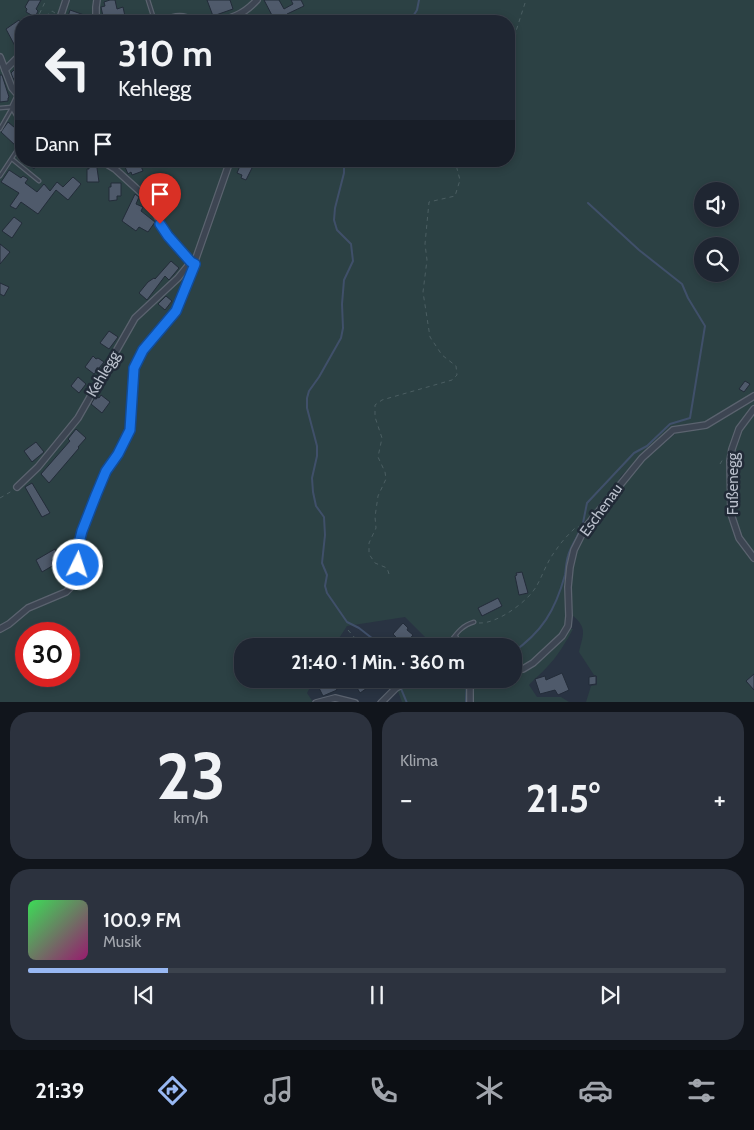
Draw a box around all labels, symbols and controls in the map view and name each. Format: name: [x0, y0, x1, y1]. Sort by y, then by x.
text: 310 m: [118, 32, 213, 75]
icon: left: [35, 35, 100, 100]
text: Kehlegg: [118, 75, 191, 102]
icon: arrive: [89, 130, 117, 158]
text: Dann: [35, 133, 79, 156]
pin: [139, 173, 181, 224]
icon: arrive: [146, 180, 174, 208]
map controls: [694, 182, 739, 282]
button: sound: [694, 182, 739, 227]
button: search: [694, 237, 739, 282]
street label: Kehlegg: [83, 347, 124, 400]
street label: Fußenegg: [724, 452, 742, 515]
street label: Eschenau: [576, 480, 626, 540]
position arrow: [51, 538, 103, 590]
speed limit sign: 30: [15, 622, 80, 687]
text: 21:40 · 1 Min. · 360 m: [291, 651, 465, 674]
text: 23: [156, 736, 226, 815]
text: Klima: [400, 751, 438, 770]
text: 21.5°: [526, 775, 600, 822]
text: −: [400, 782, 412, 816]
text: +: [714, 782, 726, 816]
text: km/h: [173, 808, 209, 827]
text: 100.9 FM: [103, 909, 181, 932]
text: Musik: [103, 932, 141, 951]
icon: previous: [130, 981, 158, 1009]
icon: pause: [363, 981, 391, 1009]
icon: next: [596, 981, 624, 1009]
icon: directions: [155, 1073, 190, 1108]
icon: music: [261, 1073, 296, 1108]
icon: phone: [366, 1073, 401, 1108]
icon: climate: [472, 1073, 507, 1108]
icon: car: [578, 1073, 613, 1108]
icon: filters: [684, 1073, 719, 1108]
text: 21:39: [35, 1077, 84, 1104]

